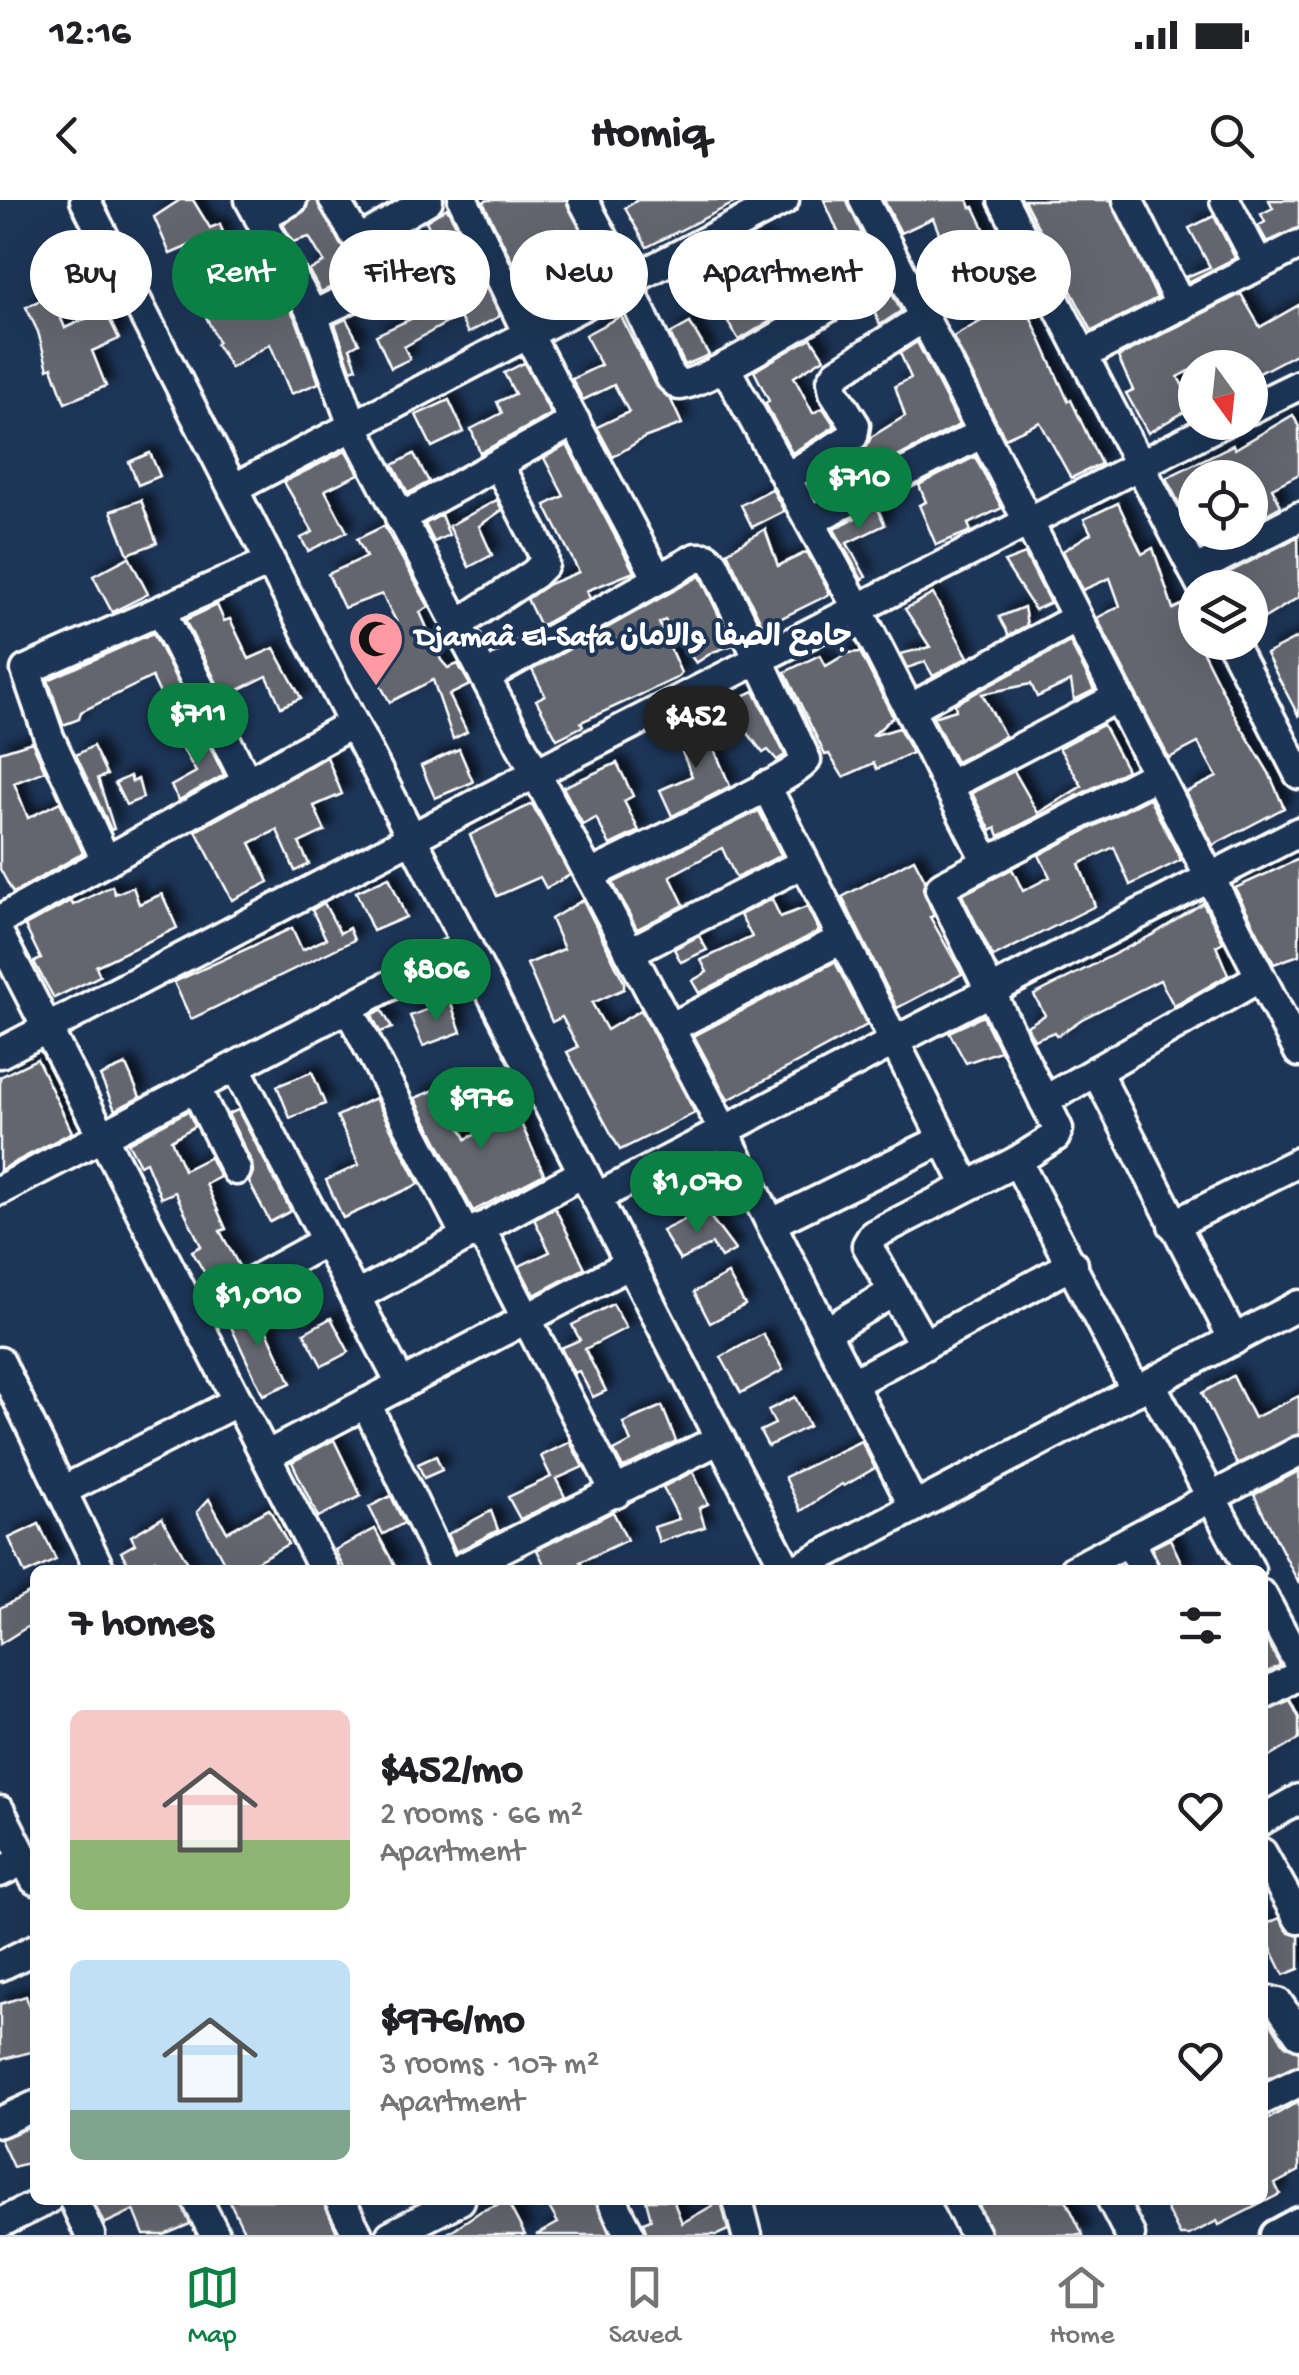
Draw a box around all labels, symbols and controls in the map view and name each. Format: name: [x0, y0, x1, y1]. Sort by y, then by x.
text: 12:16: [50, 13, 131, 57]
icon: back: [40, 108, 95, 163]
icon: search: [1204, 108, 1259, 163]
text: Homiq: [591, 109, 708, 162]
chip: Buy: [30, 230, 152, 320]
chip: Rent: [172, 230, 309, 320]
chip: Filters: [329, 230, 490, 320]
chip: New: [510, 230, 648, 320]
chip: Apartment: [668, 230, 896, 320]
chip: House: [916, 230, 1071, 320]
north arrow: [1178, 350, 1268, 440]
map controls: [1178, 350, 1268, 660]
pin: $710: [800, 447, 918, 532]
text: $710: [828, 460, 890, 498]
button: locate: [1178, 460, 1268, 550]
button: layers: [1178, 570, 1268, 660]
mosque icon: Djamaâ El-Safa جامع الصفا والامان: [346, 609, 406, 688]
place label: Djamaâ El-Safa جامع الصفا والامان: [412, 622, 852, 657]
pin: $711: [139, 683, 257, 768]
pin: $452: [637, 686, 755, 771]
text: $711: [170, 696, 226, 734]
text: $452: [665, 699, 727, 737]
pin: $806: [377, 939, 495, 1024]
text: $806: [403, 952, 469, 990]
pin: $976: [422, 1067, 540, 1152]
text: $976: [449, 1080, 513, 1118]
pin: $1,070: [616, 1151, 778, 1236]
text: $1,070: [652, 1164, 742, 1202]
pin: $1,010: [177, 1264, 339, 1349]
text: $1,010: [215, 1277, 301, 1315]
icon: filters: [1173, 1598, 1228, 1653]
text: 7 homes: [70, 1601, 213, 1650]
text: $452/mo: [380, 1748, 523, 1797]
icon: home: [150, 1750, 270, 1870]
icon: heart: [1173, 1783, 1228, 1838]
text: 2 rooms · 66 m²: [380, 1797, 583, 1835]
text: Apartment: [380, 1835, 524, 1873]
text: $976/mo: [380, 1998, 525, 2047]
icon: home: [150, 2000, 270, 2120]
icon: heart: [1173, 2033, 1228, 2088]
text: 3 rooms · 107 m²: [380, 2047, 599, 2085]
text: Apartment: [380, 2085, 524, 2123]
tab: Map: [185, 2260, 240, 2353]
tab: Saved: [609, 2260, 680, 2353]
tab: Home: [1050, 2260, 1114, 2353]

